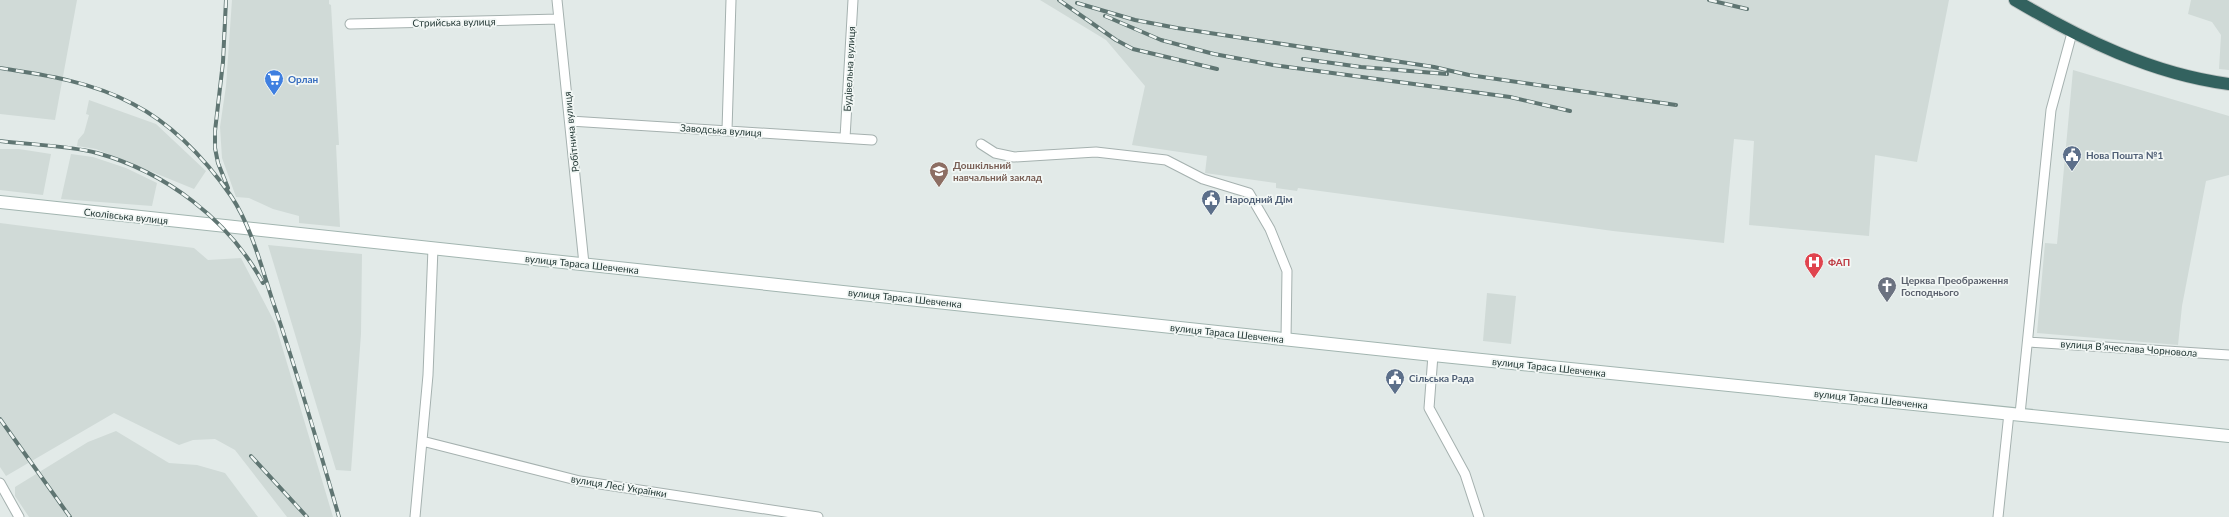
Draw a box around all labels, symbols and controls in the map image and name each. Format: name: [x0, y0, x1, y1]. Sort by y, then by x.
street label: Стрийська вулиця: [412, 15, 496, 29]
street label: Будівельна вулиця: [841, 26, 857, 112]
supermarket icon: Орлан: [263, 68, 285, 96]
place label: Орлан: [288, 73, 319, 85]
street label: Робітнича вулиця: [561, 91, 581, 173]
street label: Заводська вулиця: [680, 121, 762, 139]
public building icon: Нова Пошта №1: [2061, 144, 2083, 172]
place label: Нова Пошта №1: [2086, 149, 2164, 161]
place label: Дошкільний навчальний заклад: [953, 159, 1043, 183]
school or university icon: Дошкільний навчальний заклад: [928, 160, 950, 188]
public building icon: Народний Дім: [1200, 188, 1222, 216]
place label: Народний Дім: [1225, 193, 1293, 205]
street label: Сколівська вулиця: [83, 206, 169, 226]
hospital icon: ФАП: [1803, 251, 1825, 279]
street label: вулиця Тараса Шевченка: [525, 252, 640, 276]
place label: ФАП: [1828, 256, 1850, 268]
place label: Церква Преображення Господнього: [1901, 274, 2008, 298]
church icon: Церква Преображення Господнього: [1876, 275, 1898, 303]
street label: вулиця Тараса Шевченка: [848, 286, 963, 310]
street label: вулиця Тараса Шевченка: [1170, 321, 1285, 345]
street label: вулиця Вʼячеслава Чорновола: [2060, 337, 2198, 359]
street label: вулиця Тараса Шевченка: [1492, 355, 1607, 379]
public building icon: Сільська Рада: [1384, 367, 1406, 395]
place label: Сільська Рада: [1409, 372, 1474, 384]
street label: вулиця Тараса Шевченка: [1814, 387, 1929, 411]
street label: вулиця Лесі Українки: [570, 472, 668, 500]

